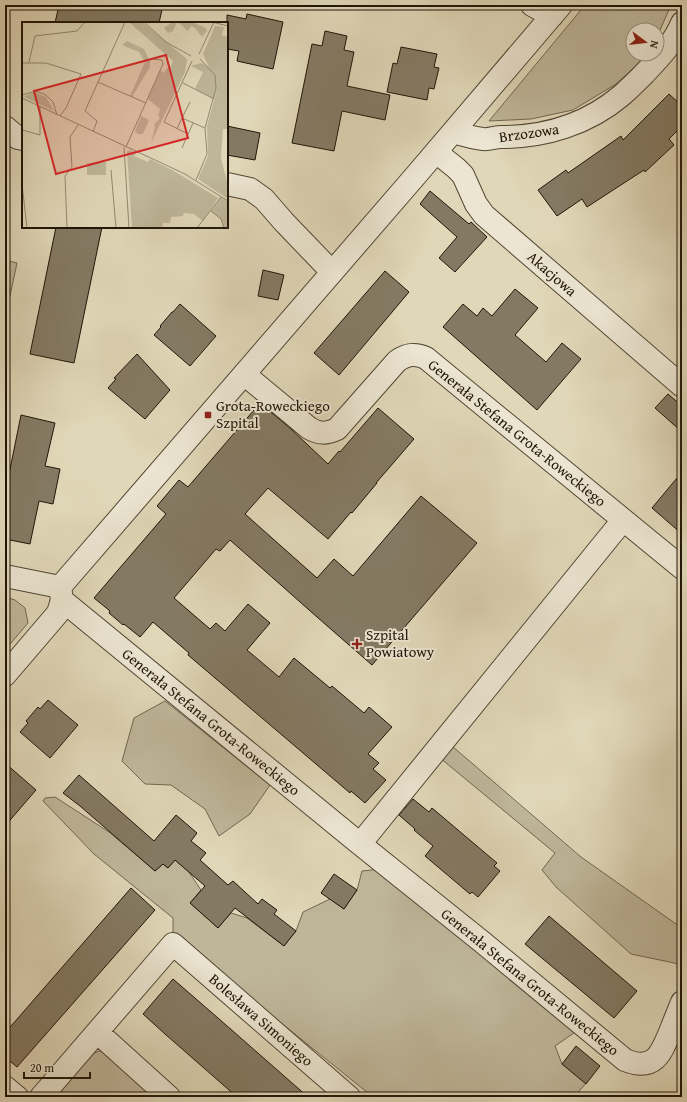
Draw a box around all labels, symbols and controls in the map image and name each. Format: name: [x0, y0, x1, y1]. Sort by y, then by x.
inset map: [22, 22, 228, 228]
north arrow: [625, 22, 665, 62]
text: N: [646, 39, 663, 51]
street label: Brzozowa: [498, 118, 560, 147]
street label: Akacjowa: [523, 246, 582, 301]
street label: Generała Stefana Grota-Roweckiego: [424, 354, 611, 511]
place label: Grota-Roweckiego Szpital: [216, 395, 330, 433]
marker: Grota-Roweckiego Szpital: [203, 410, 213, 420]
place label: Szpital Powiatowy: [366, 624, 435, 662]
marker: Szpital Powiatowy: [351, 638, 363, 650]
street label: Generała Stefana Grota-Roweckiego: [118, 643, 305, 800]
street label: Generała Stefana Grota-Roweckiego: [437, 903, 624, 1060]
street label: Bolesława Simoniego: [205, 969, 318, 1071]
scale bar: [24, 1054, 90, 1080]
text: 20 m: [30, 1059, 54, 1076]

